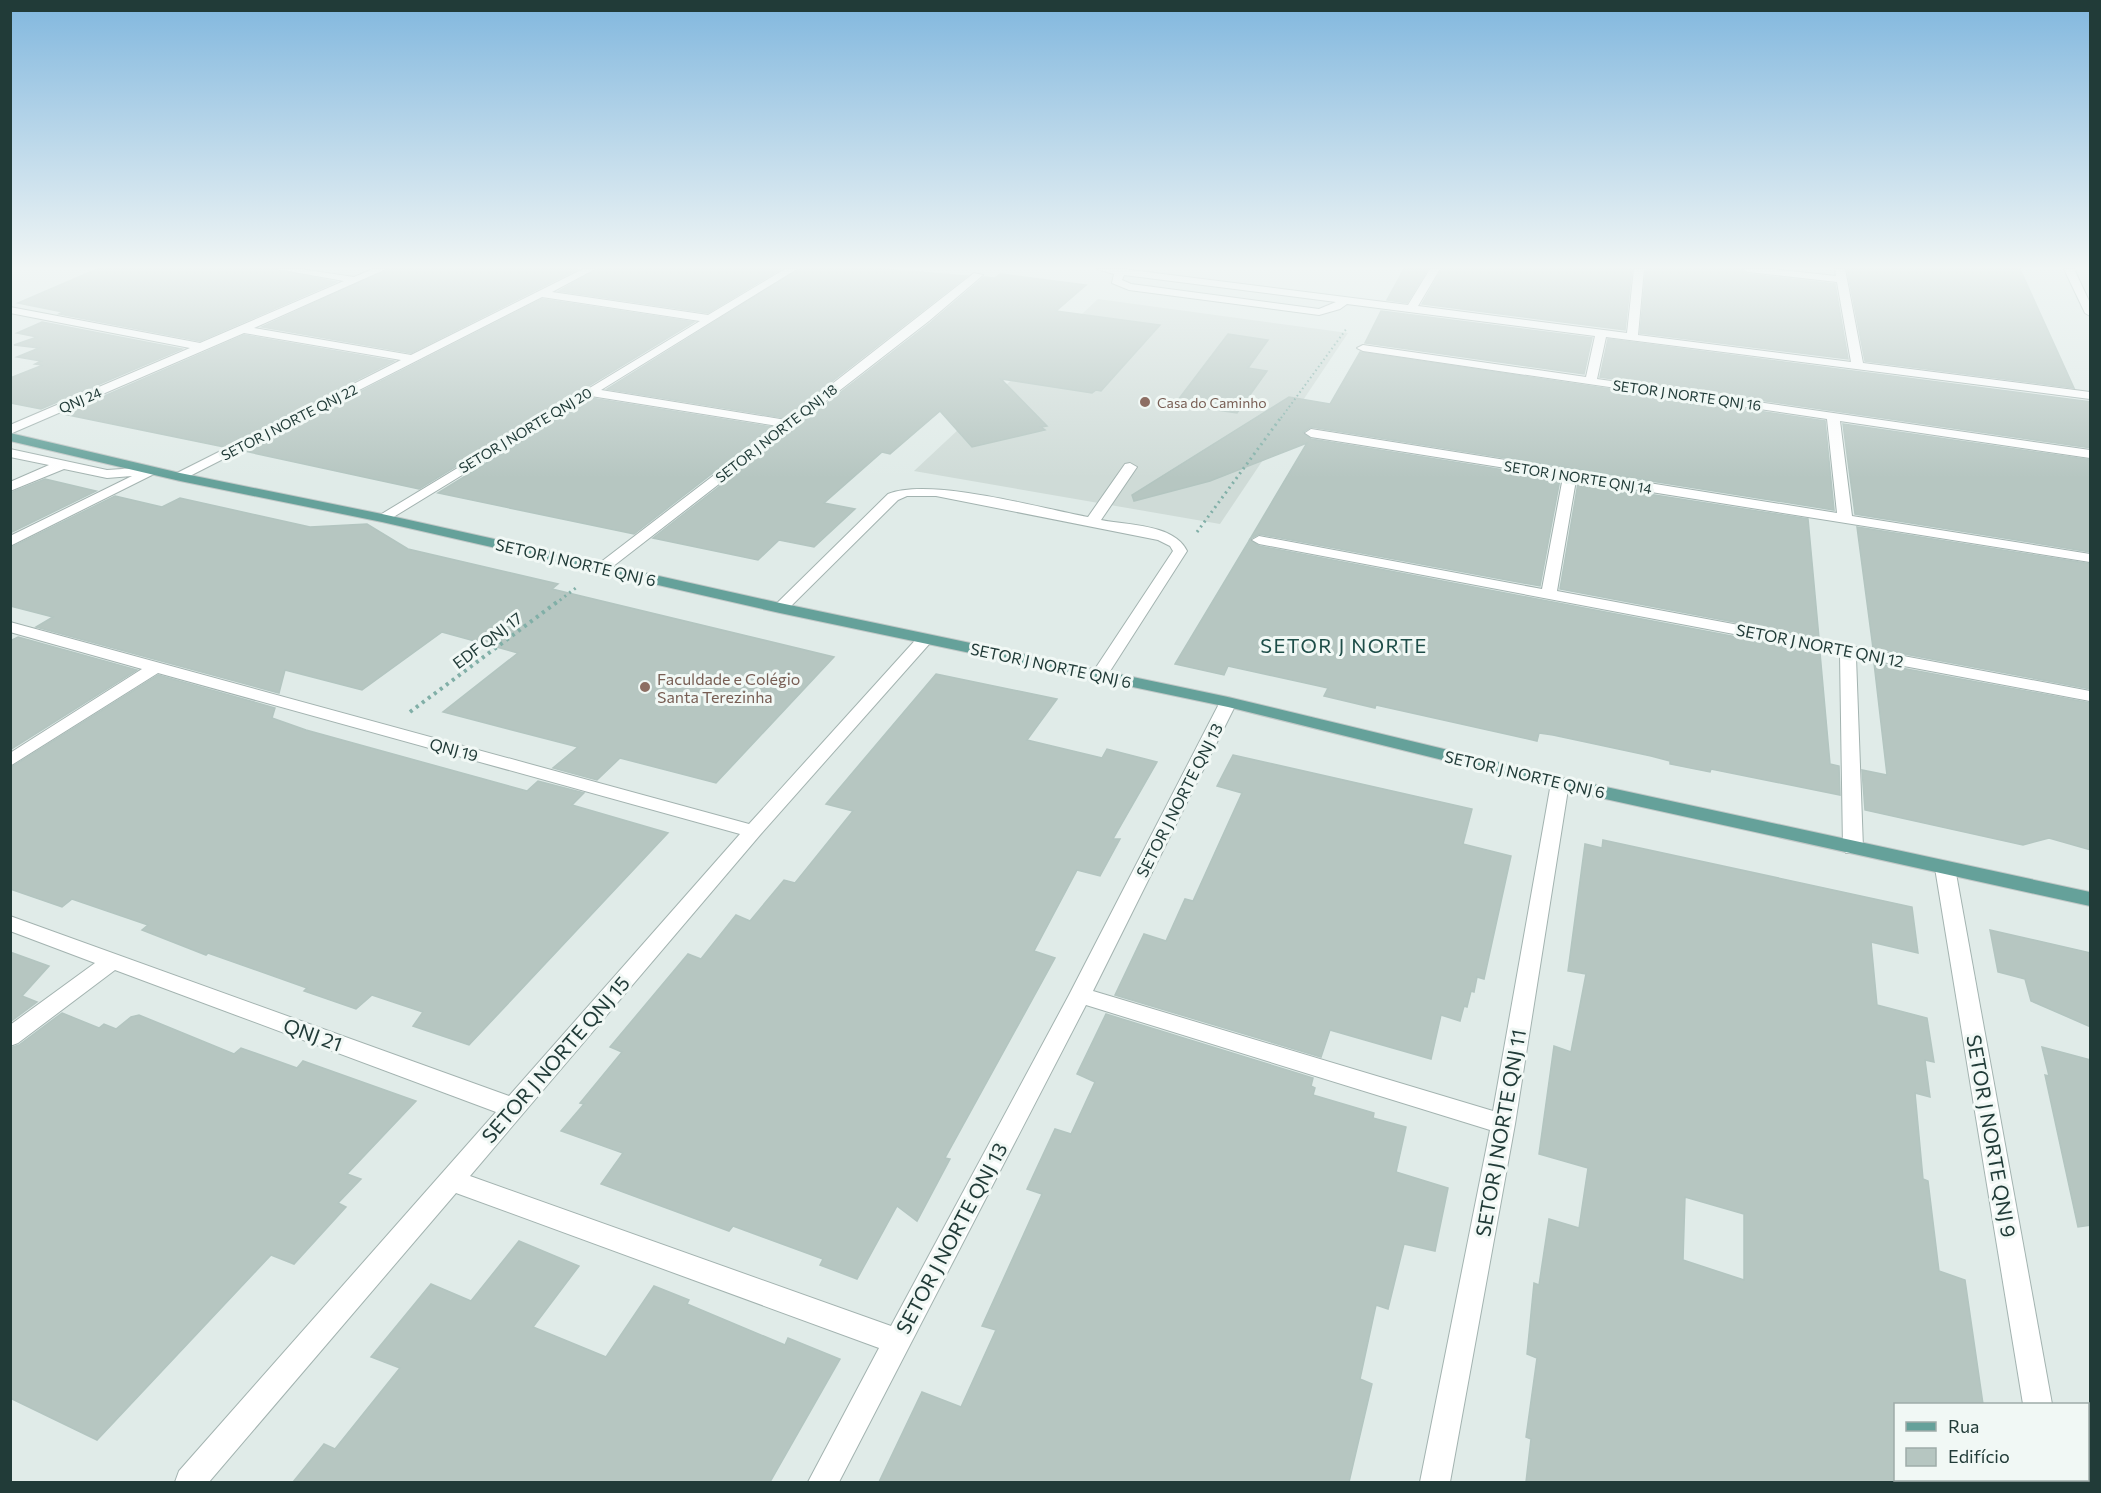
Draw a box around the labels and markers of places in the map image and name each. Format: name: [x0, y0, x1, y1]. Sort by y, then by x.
place label: Casa do Caminho: [1157, 394, 1267, 411]
marker: Casa do Caminho: [1138, 395, 1152, 409]
place label: Faculdade e Colégio Santa Terezinha: [657, 669, 800, 706]
marker: Faculdade e Colégio Santa Terezinha: [638, 680, 652, 694]

